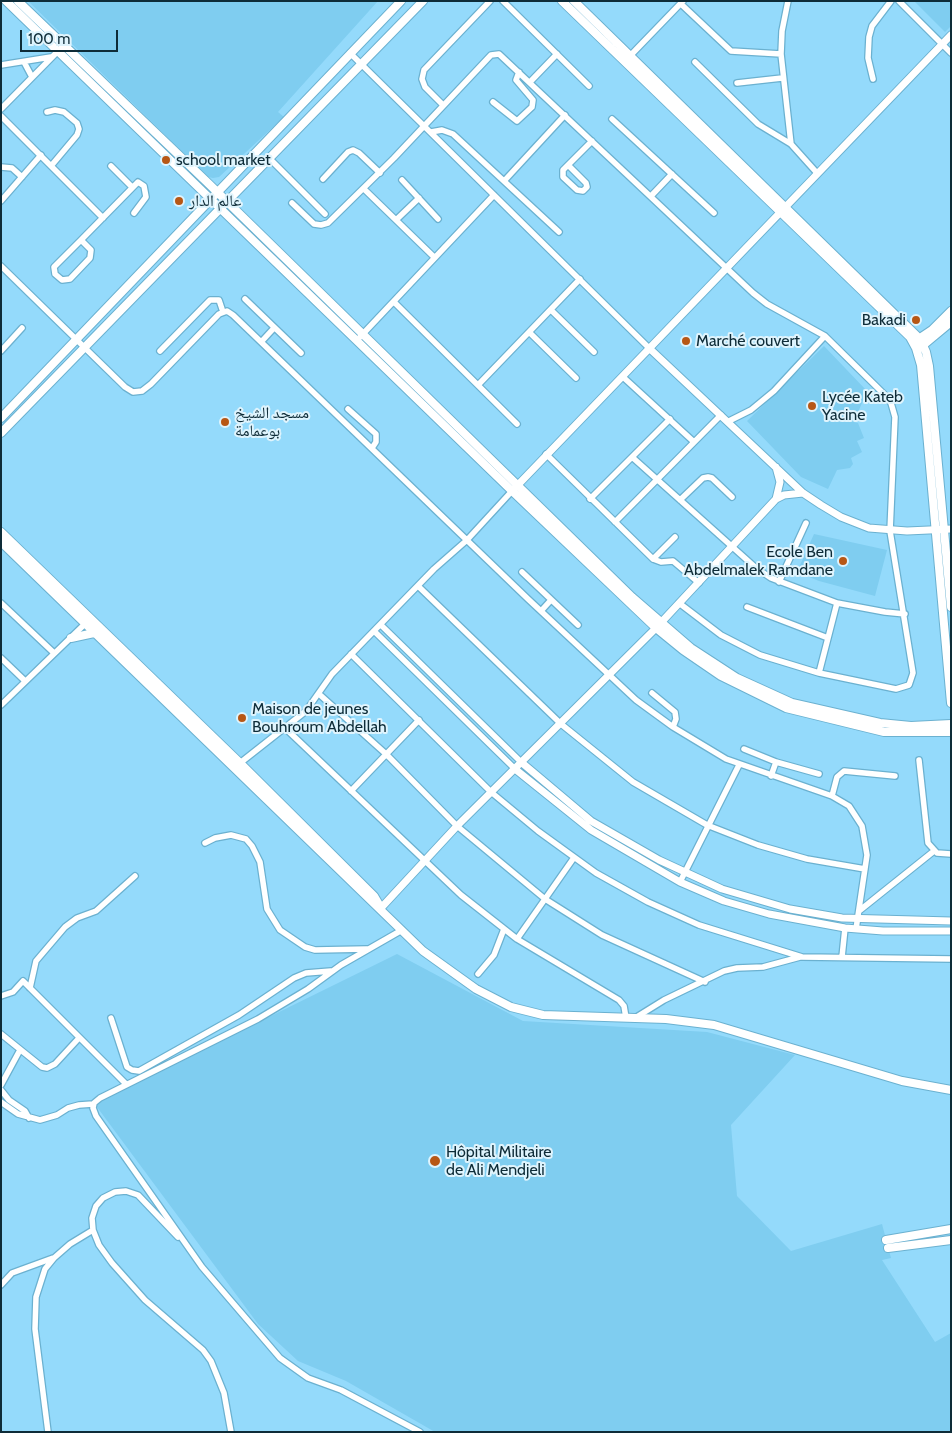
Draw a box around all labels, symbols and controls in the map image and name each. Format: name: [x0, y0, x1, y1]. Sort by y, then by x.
scale bar: [22, 20, 120, 52]
text: 100 m: [28, 30, 70, 48]
place label: school market: [176, 150, 271, 170]
marker: school market: [160, 154, 172, 166]
place label: عالم الدار: [189, 191, 241, 211]
marker: عالم الدار: [173, 195, 185, 207]
place label: Bakadi: [862, 310, 906, 330]
marker: Bakadi: [910, 314, 922, 326]
place label: Marché couvert: [696, 331, 800, 351]
marker: Marché couvert: [680, 335, 692, 347]
place label: Lycée Kateb Yacine: [822, 387, 903, 425]
marker: Lycée Kateb Yacine: [806, 400, 818, 412]
place label: مسجد الشيخ بوعمامة: [235, 403, 309, 441]
marker: مسجد الشيخ بوعمامة: [219, 416, 231, 428]
place label: Ecole Ben Abdelmalek Ramdane: [684, 542, 833, 580]
marker: Ecole Ben Abdelmalek Ramdane: [837, 555, 849, 567]
place label: Maison de jeunes Bouhroum Abdellah: [252, 699, 387, 737]
marker: Maison de jeunes Bouhroum Abdellah: [236, 712, 248, 724]
place label: Hôpital Militaire de Ali Mendjeli: [446, 1142, 552, 1180]
marker: Hôpital Militaire de Ali Mendjeli: [428, 1154, 442, 1168]

